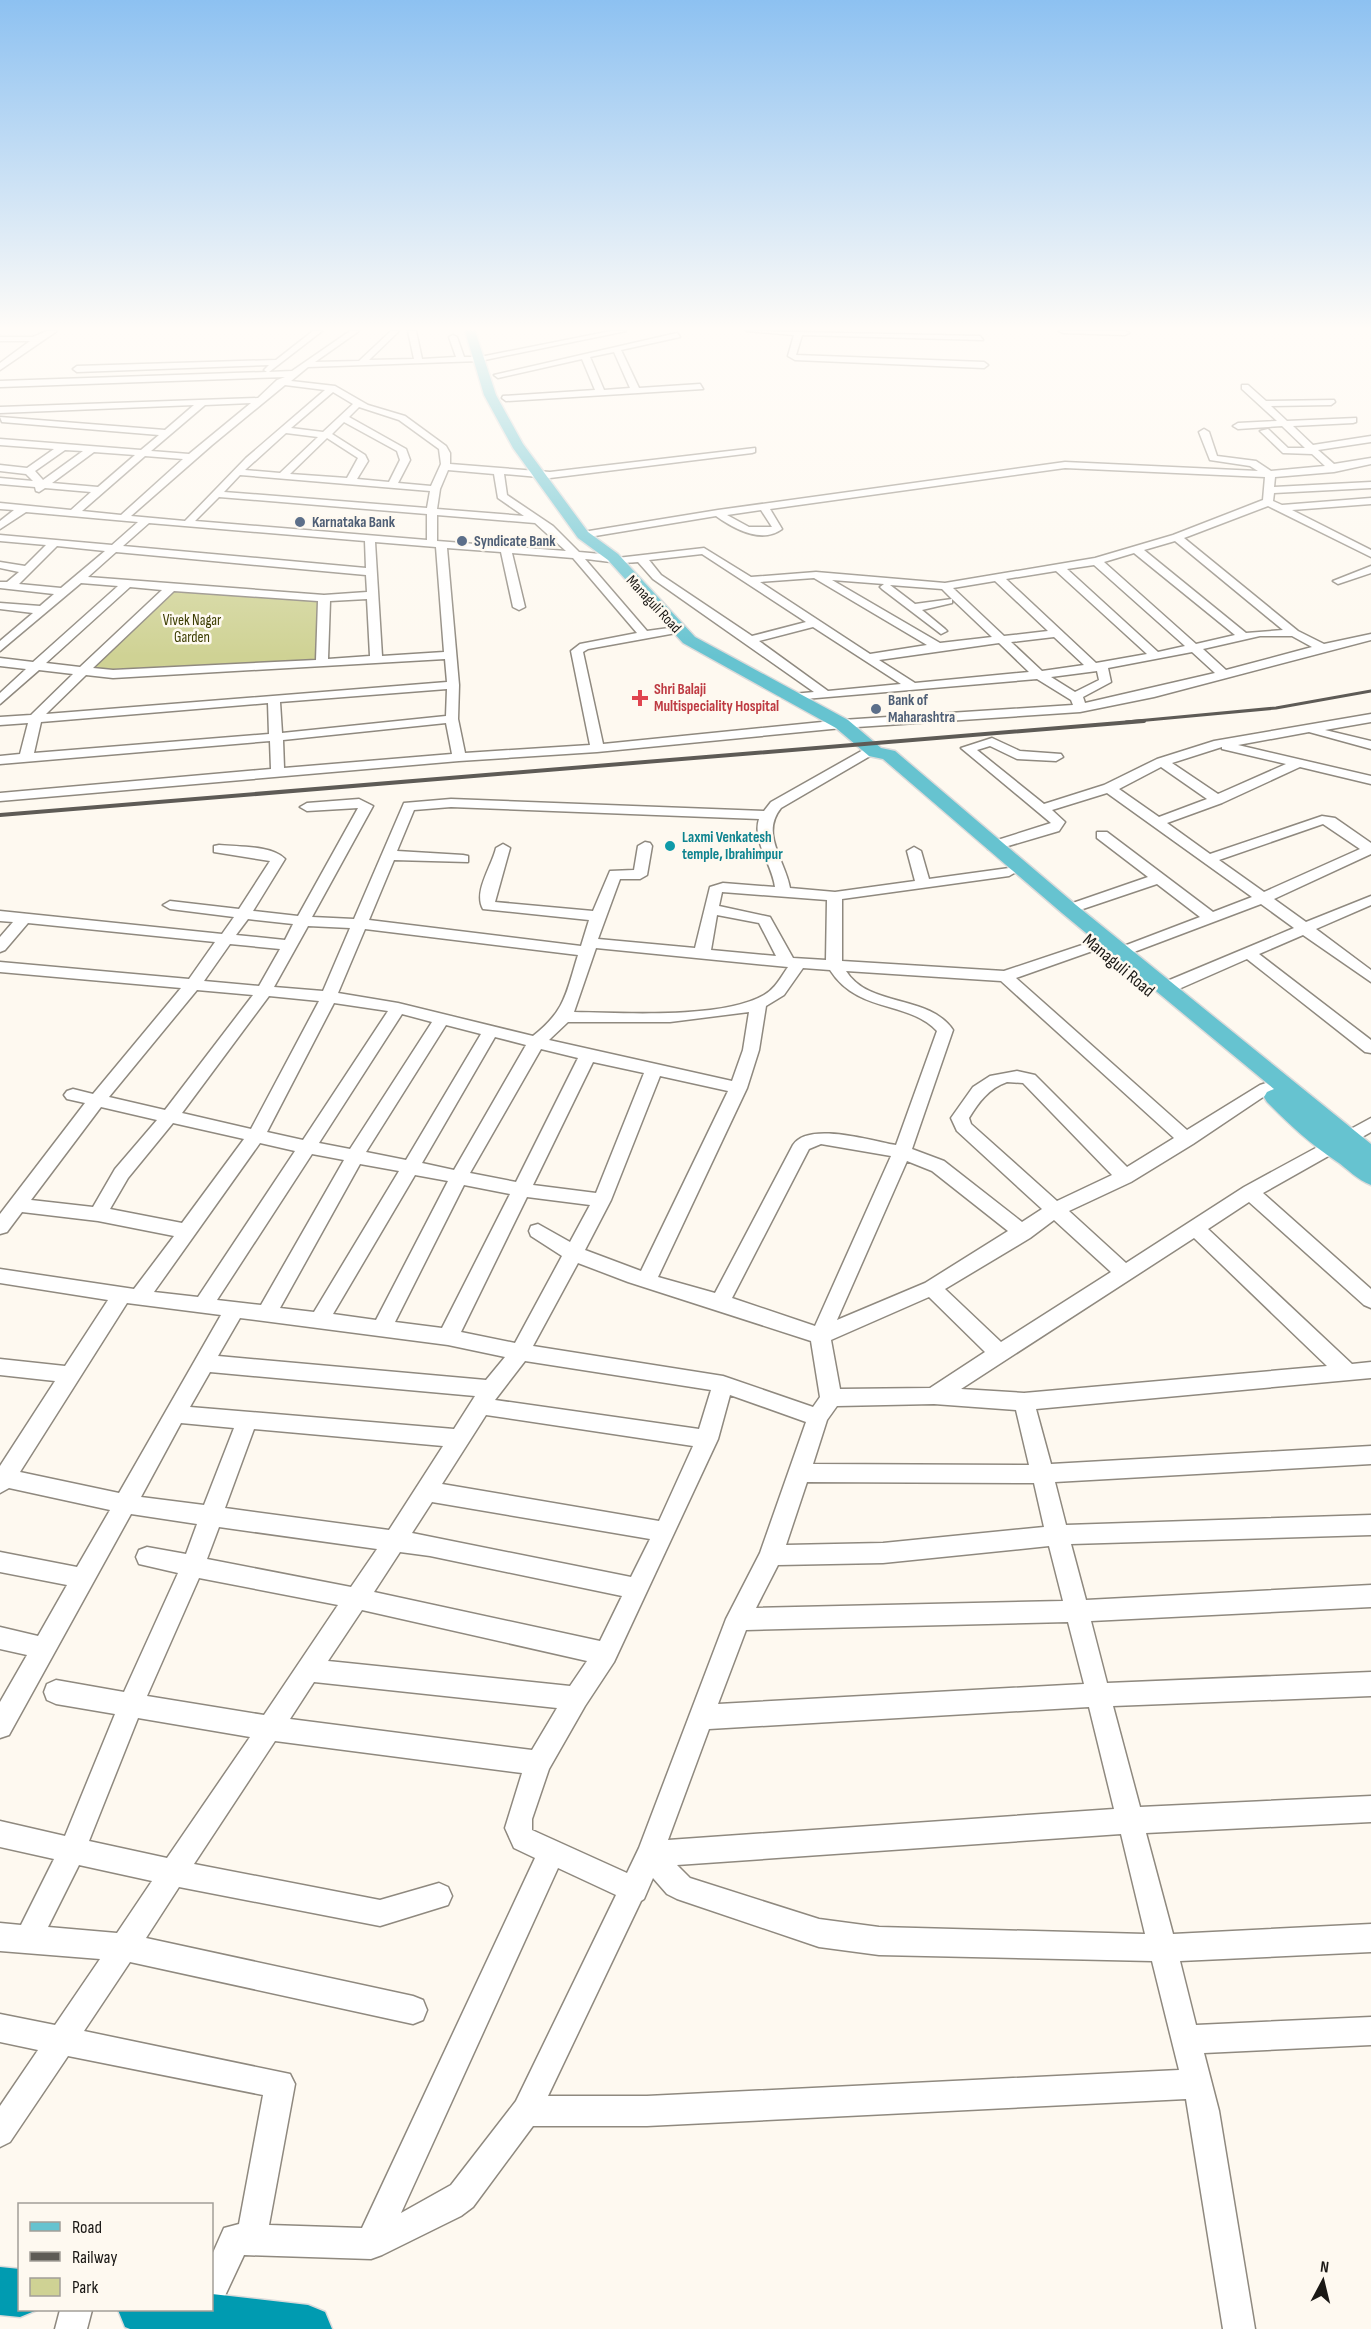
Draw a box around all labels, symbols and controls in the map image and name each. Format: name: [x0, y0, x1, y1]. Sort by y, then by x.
place label: Karnataka Bank: [312, 513, 396, 532]
marker: Karnataka Bank: [293, 515, 307, 529]
place label: Syndicate Bank: [474, 532, 556, 551]
marker: Syndicate Bank: [455, 534, 469, 548]
street label: Managuli Road: [622, 571, 685, 637]
park label: Vivek Nagar Garden: [163, 611, 222, 647]
place label: Shri Balaji Multispeciality Hospital: [654, 680, 779, 716]
marker: Shri Balaji Multispeciality Hospital: [631, 689, 649, 707]
place label: Bank of Maharashtra: [888, 691, 955, 727]
marker: Bank of Maharashtra: [869, 702, 883, 716]
place label: Laxmi Venkatesh temple, Ibrahimpur: [682, 828, 783, 864]
marker: Laxmi Venkatesh temple, Ibrahimpur: [663, 839, 677, 853]
street label: Managuli Road: [1079, 929, 1159, 1001]
legend: [18, 2203, 213, 2311]
text: Road: [72, 2217, 102, 2238]
text: Railway: [72, 2247, 117, 2268]
north arrow: [1293, 2251, 1353, 2311]
text: N: [1319, 2258, 1330, 2278]
text: Park: [72, 2277, 98, 2298]

